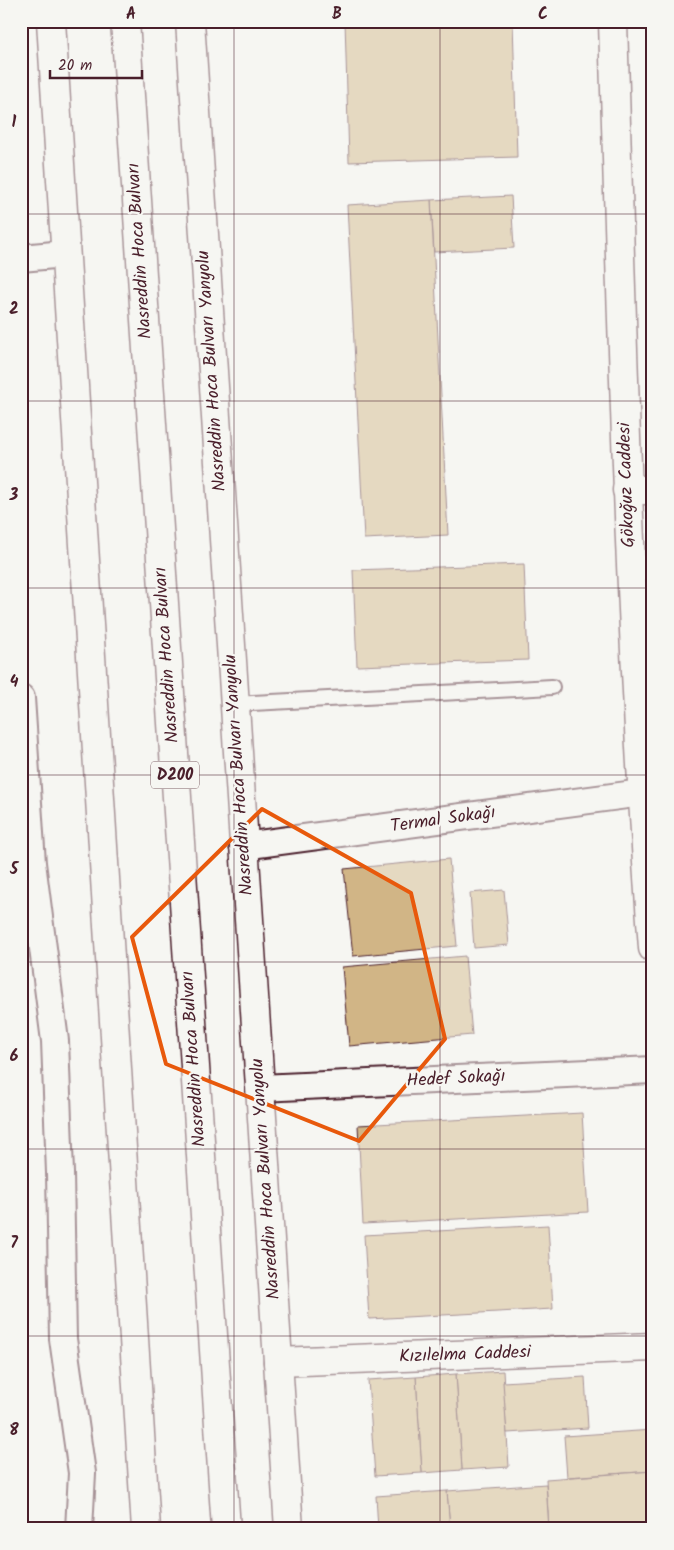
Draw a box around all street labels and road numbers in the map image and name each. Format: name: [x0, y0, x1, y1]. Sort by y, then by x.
street label: Nasreddin Hoca Bulvarı: [119, 162, 161, 340]
street label: Nasreddin Hoca Bulvarı Yanyolu: [189, 249, 235, 493]
street label: Gökoğuz Caddesi: [610, 421, 644, 548]
street label: Nasreddin Hoca Bulvarı: [146, 566, 188, 744]
street label: Nasreddin Hoca Bulvarı Yanyolu: [216, 653, 262, 897]
road number: D200: [151, 762, 199, 788]
street label: Termal Sokağı: [389, 798, 497, 842]
street label: Nasreddin Hoca Bulvarı: [173, 970, 215, 1148]
street label: Nasreddin Hoca Bulvarı Yanyolu: [243, 1057, 289, 1301]
street label: Hedef Sokağı: [406, 1062, 506, 1096]
street label: Kızılelma Caddesi: [398, 1338, 532, 1372]

